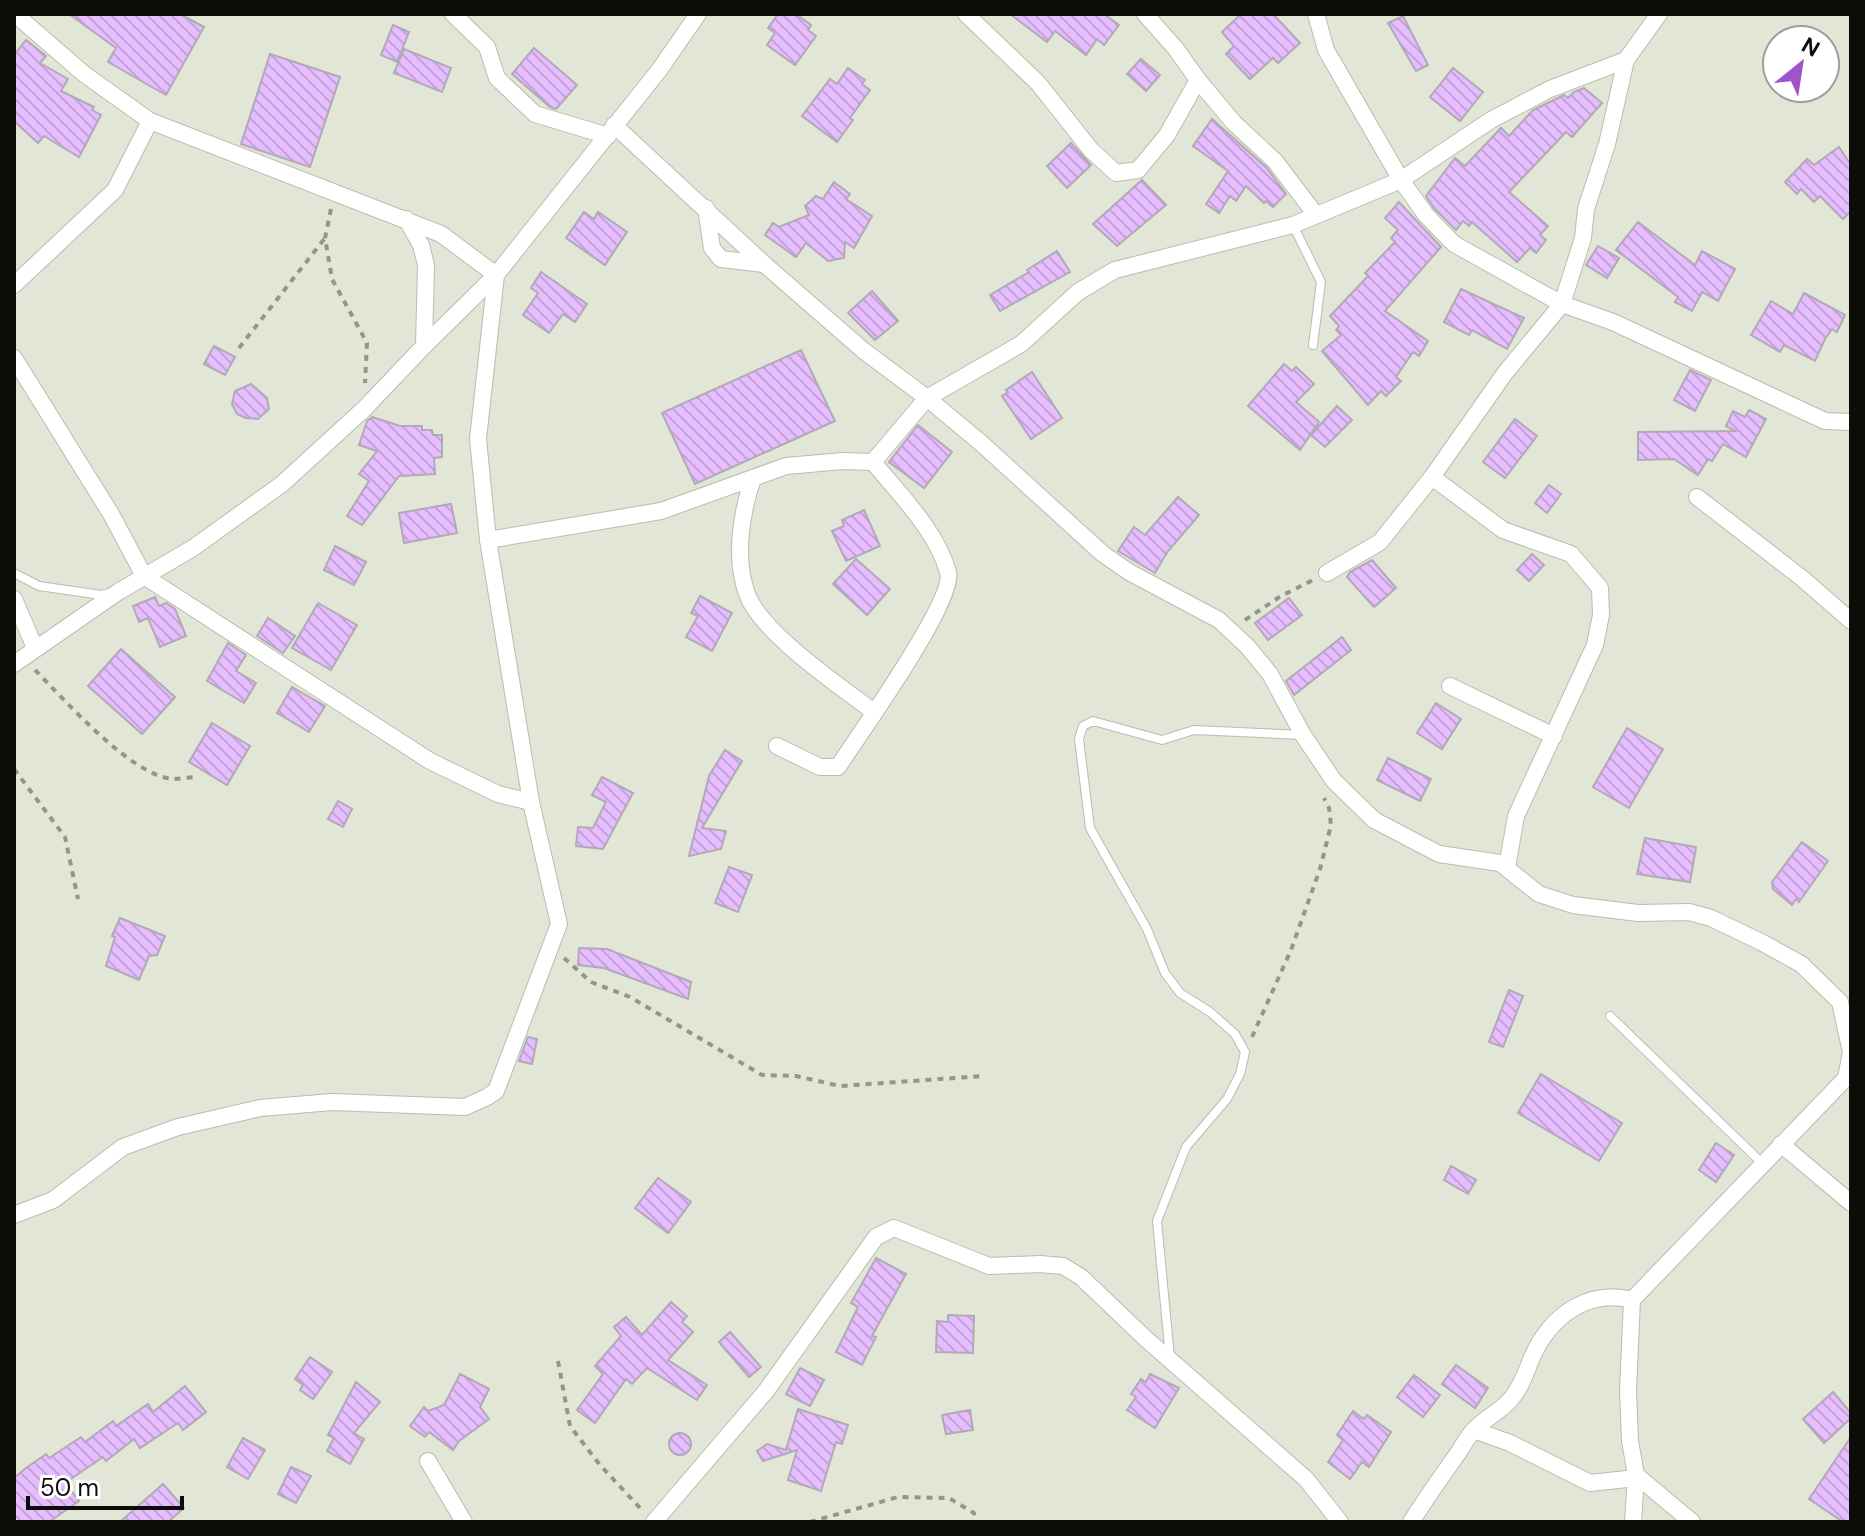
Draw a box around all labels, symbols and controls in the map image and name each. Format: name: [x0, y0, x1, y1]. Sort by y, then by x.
north arrow: [1761, 24, 1841, 104]
text: N: [1797, 31, 1825, 64]
scale bar: [28, 1460, 182, 1510]
text: 50 m: [40, 1472, 99, 1503]

